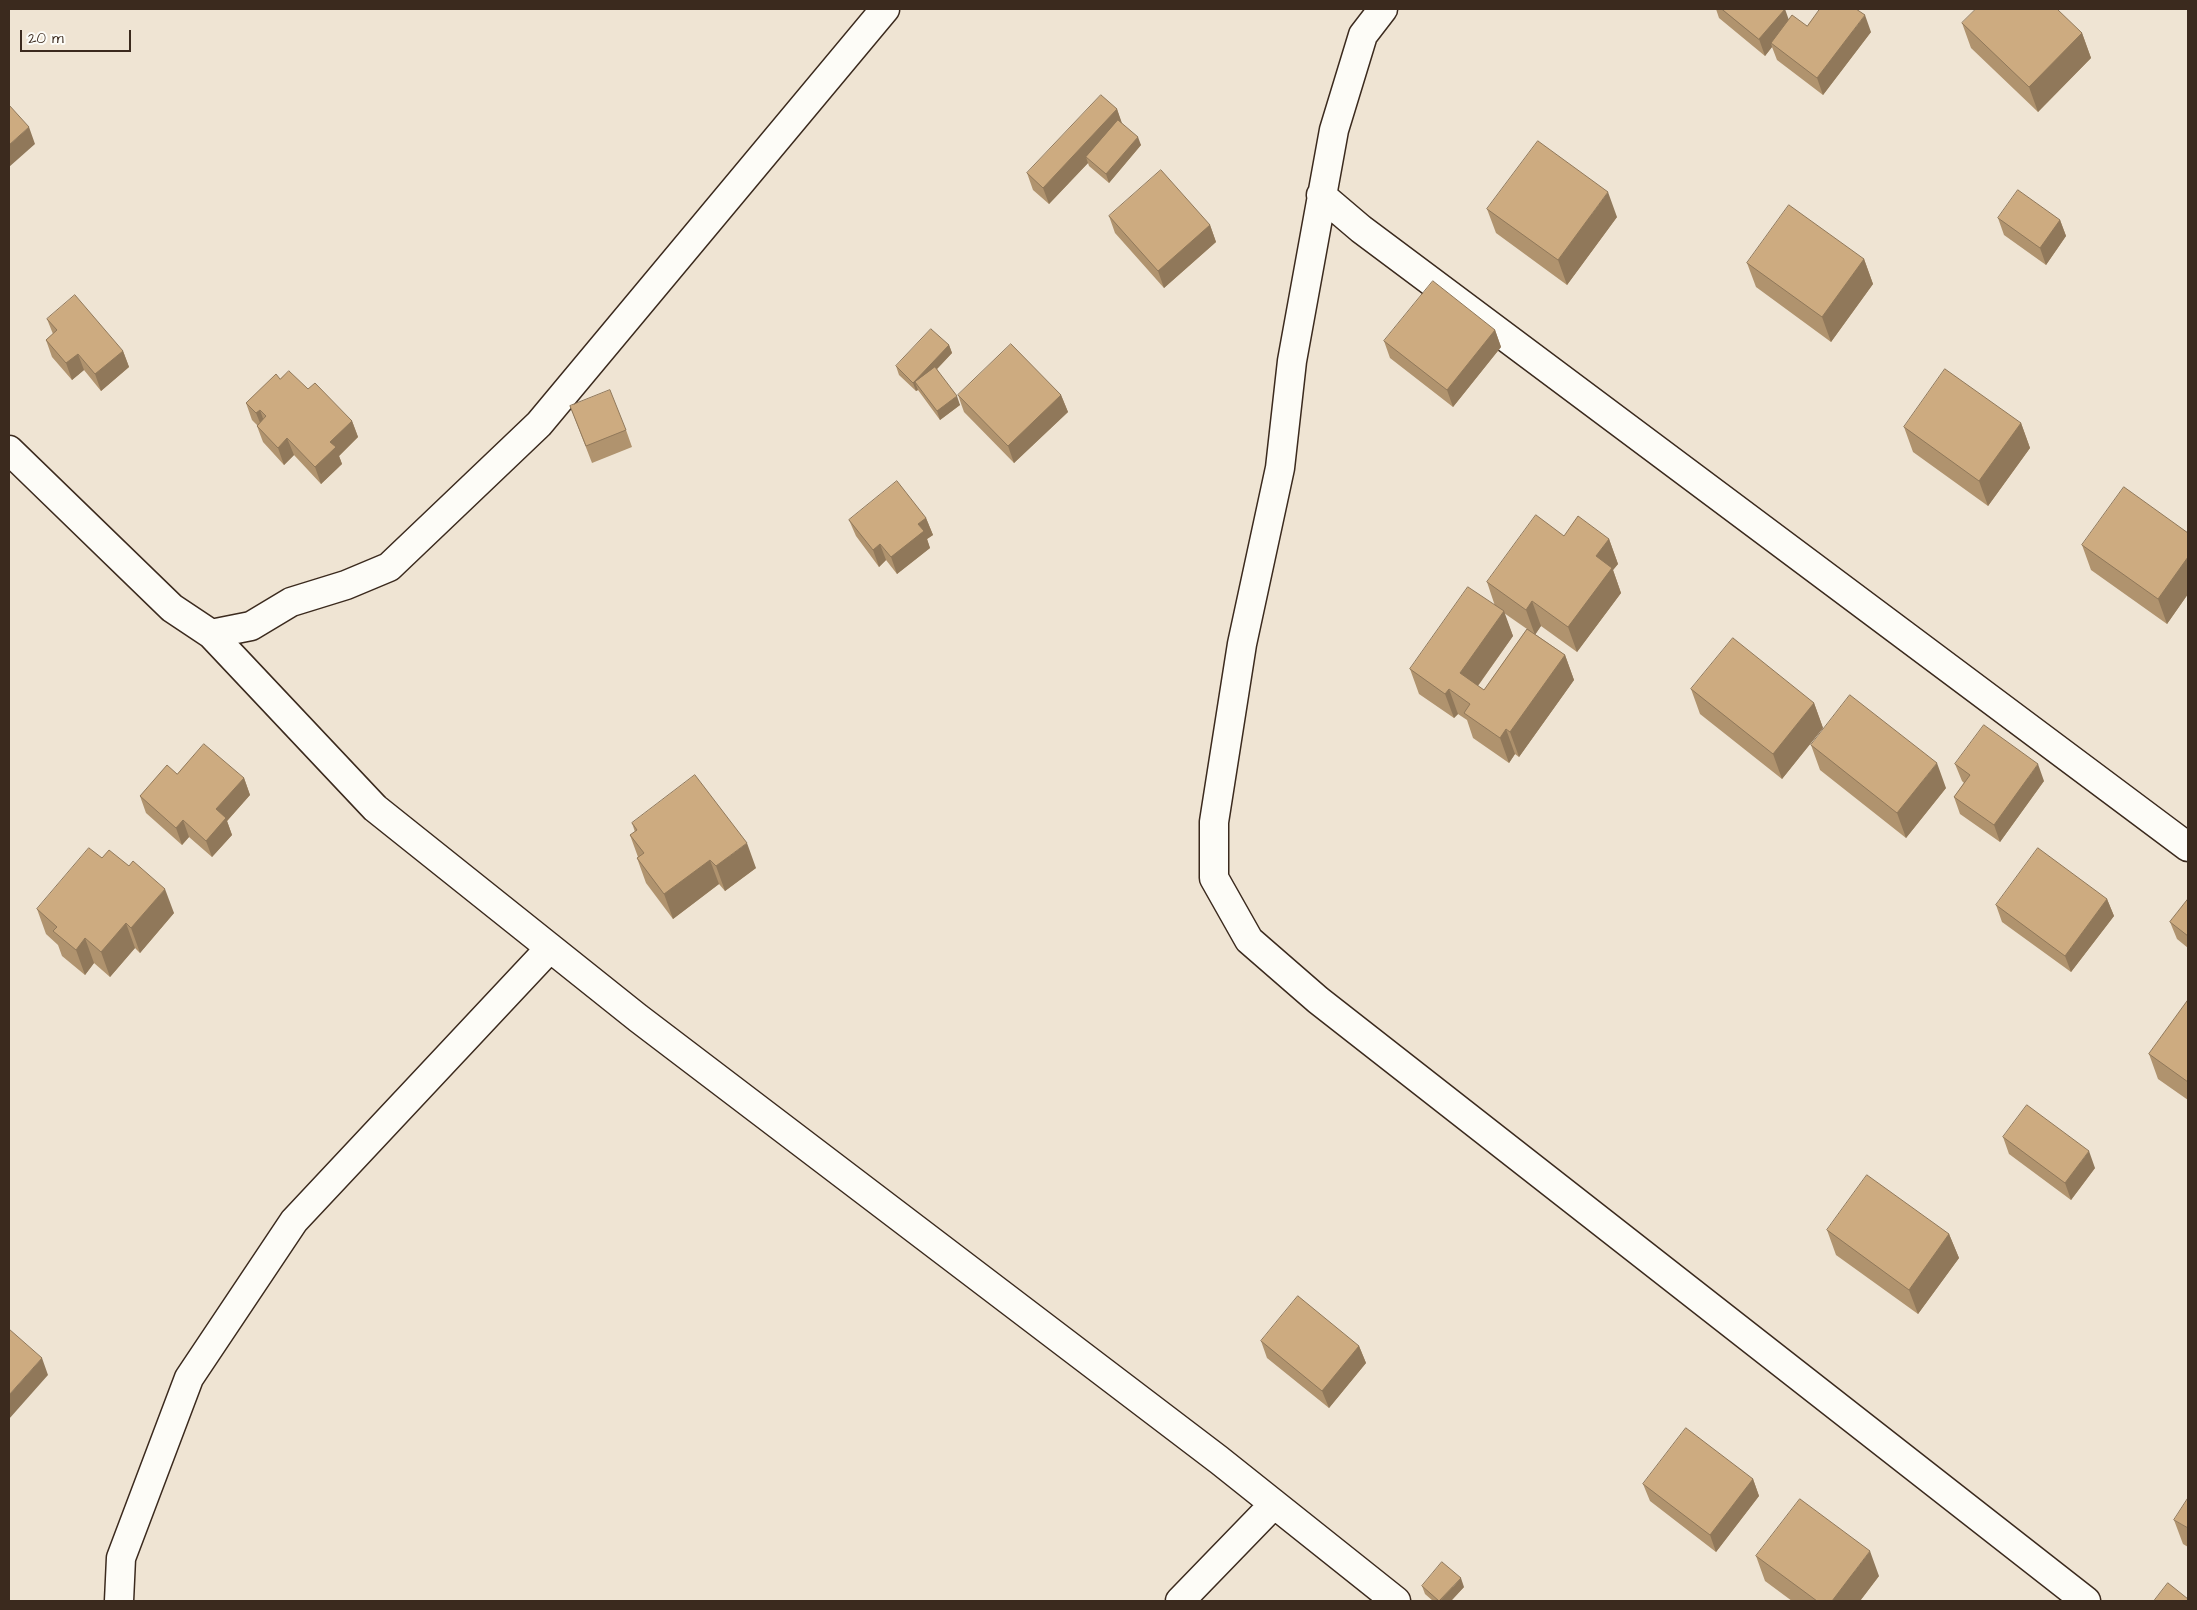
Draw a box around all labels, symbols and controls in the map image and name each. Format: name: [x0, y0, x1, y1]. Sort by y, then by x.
scale bar: [22, 20, 134, 52]
text: 20 m: [28, 28, 64, 49]

